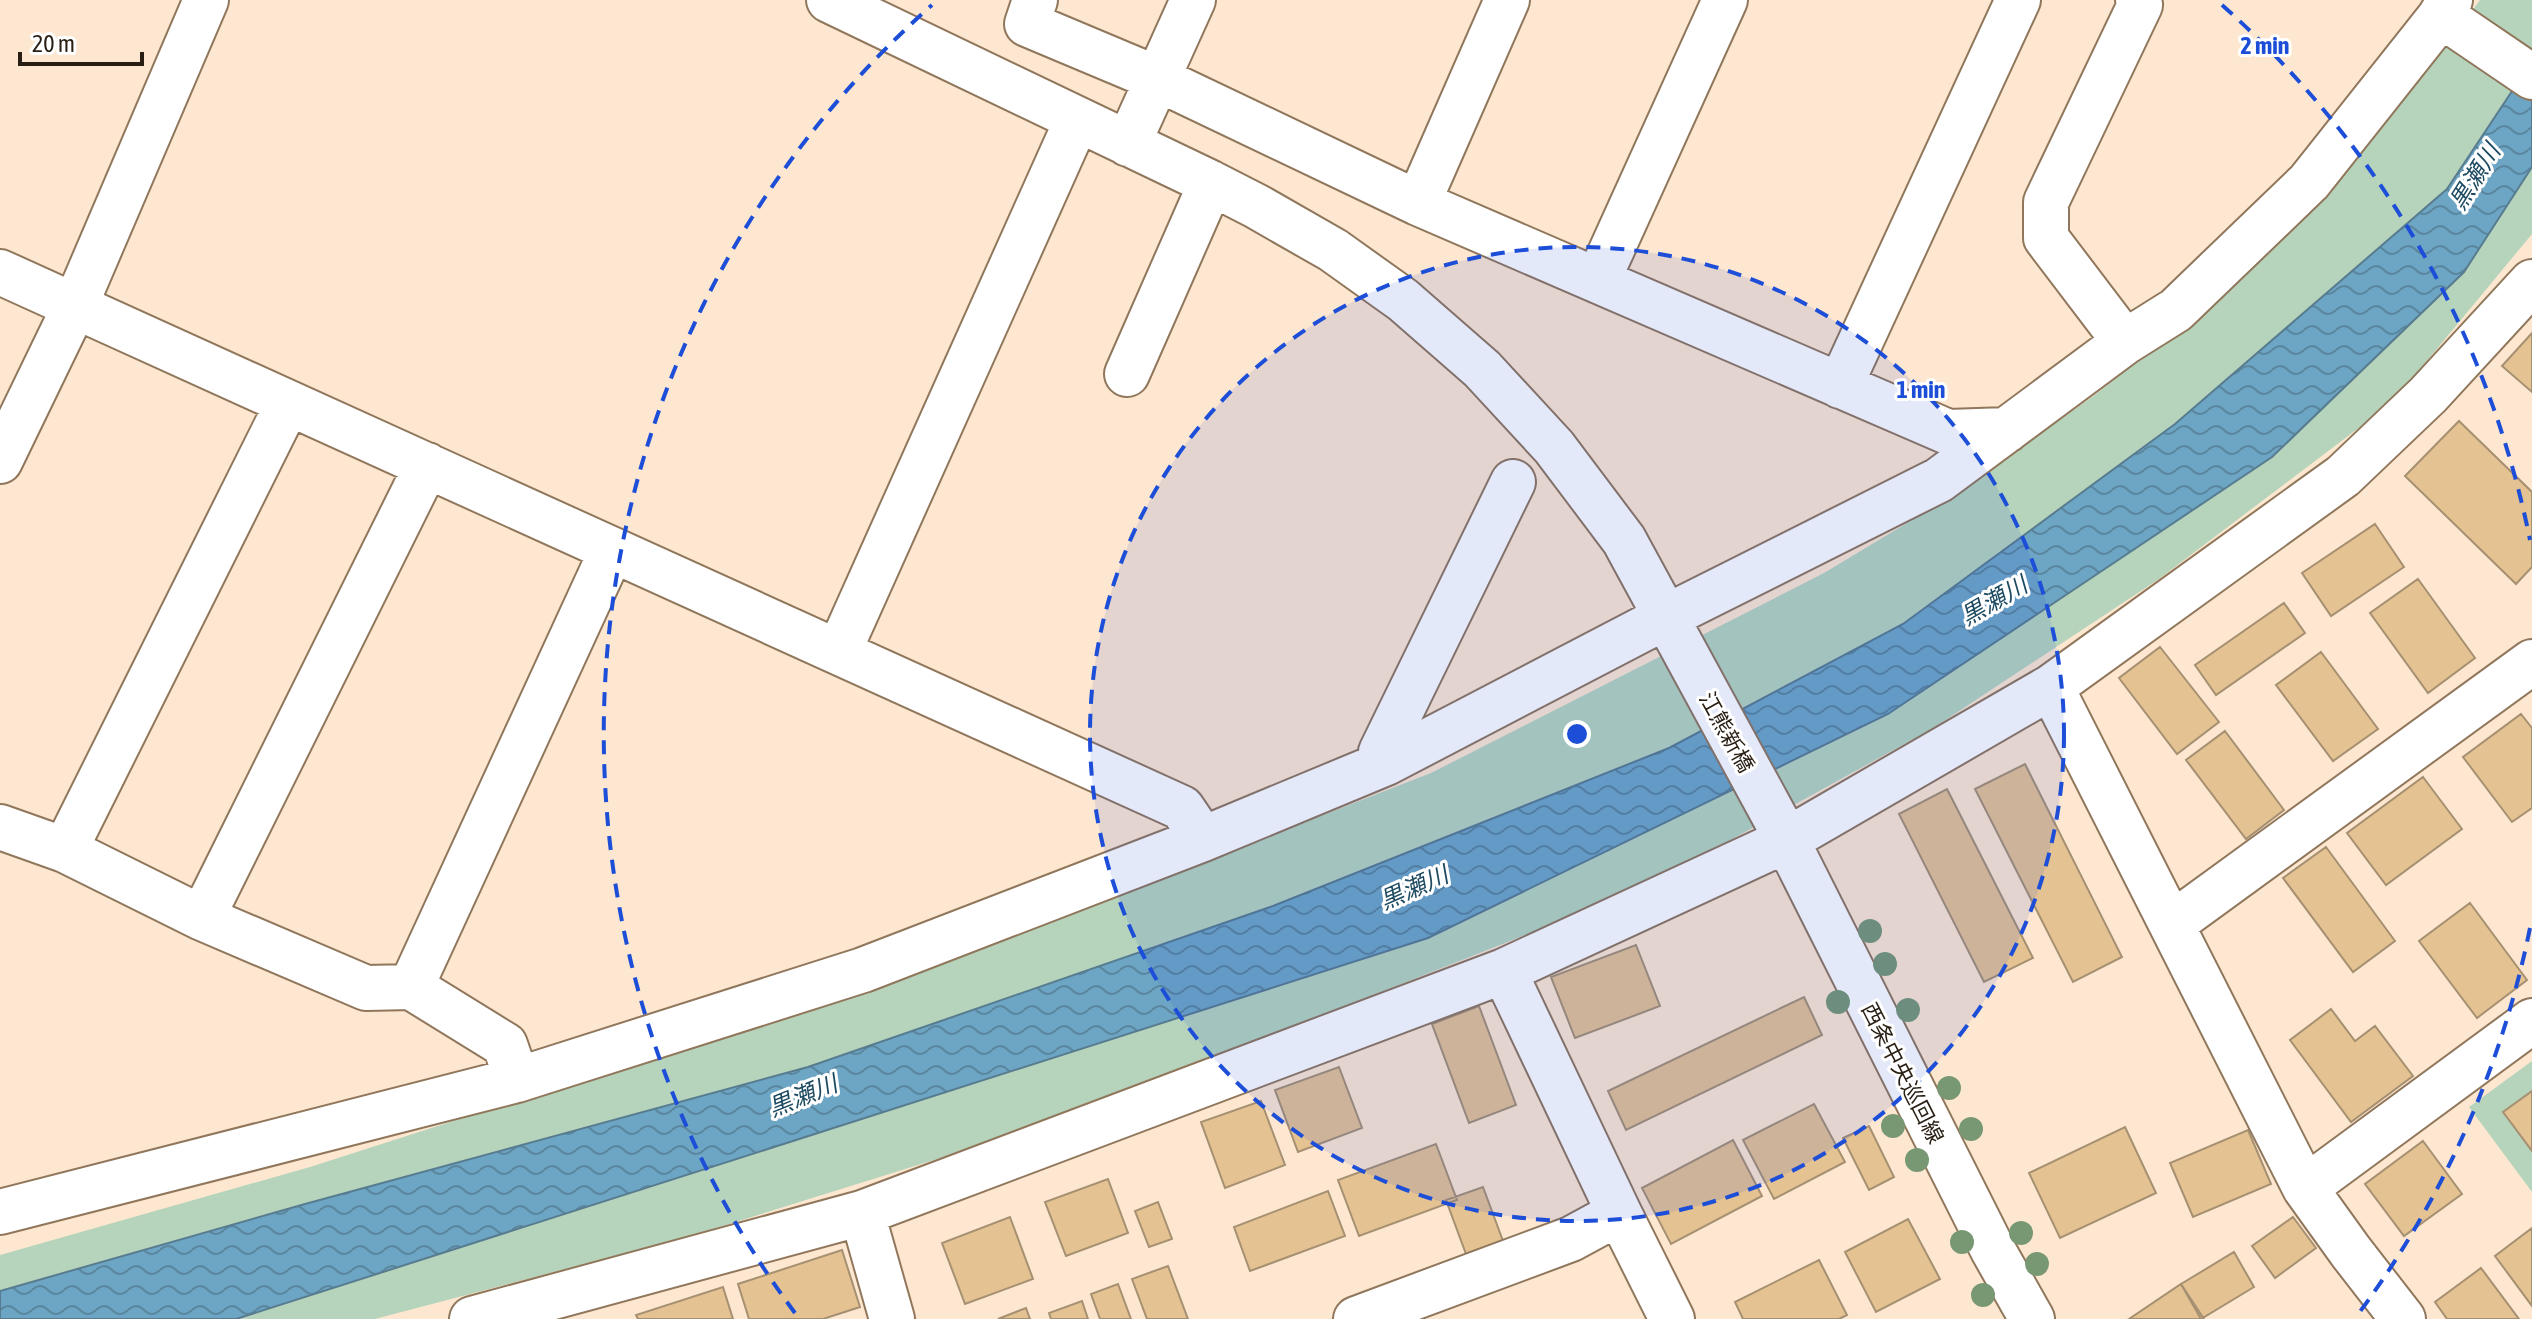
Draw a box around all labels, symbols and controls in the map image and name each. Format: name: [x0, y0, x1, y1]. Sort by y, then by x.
scale bar: [20, 16, 142, 66]
text: 20 m: [32, 30, 75, 57]
text: 2 min: [2240, 32, 2290, 59]
water label: 黒瀬川: [2444, 137, 2507, 214]
text: 1 min: [1896, 376, 1946, 403]
water label: 黒瀬川: [1956, 569, 2034, 630]
street label: 江熊新橋: [1694, 687, 1760, 777]
centre of rings: [1563, 720, 1591, 748]
water label: 黒瀬川: [1375, 859, 1455, 915]
street label: 西条中央巡回線: [1856, 998, 1950, 1148]
water label: 黒瀬川: [764, 1068, 844, 1122]

